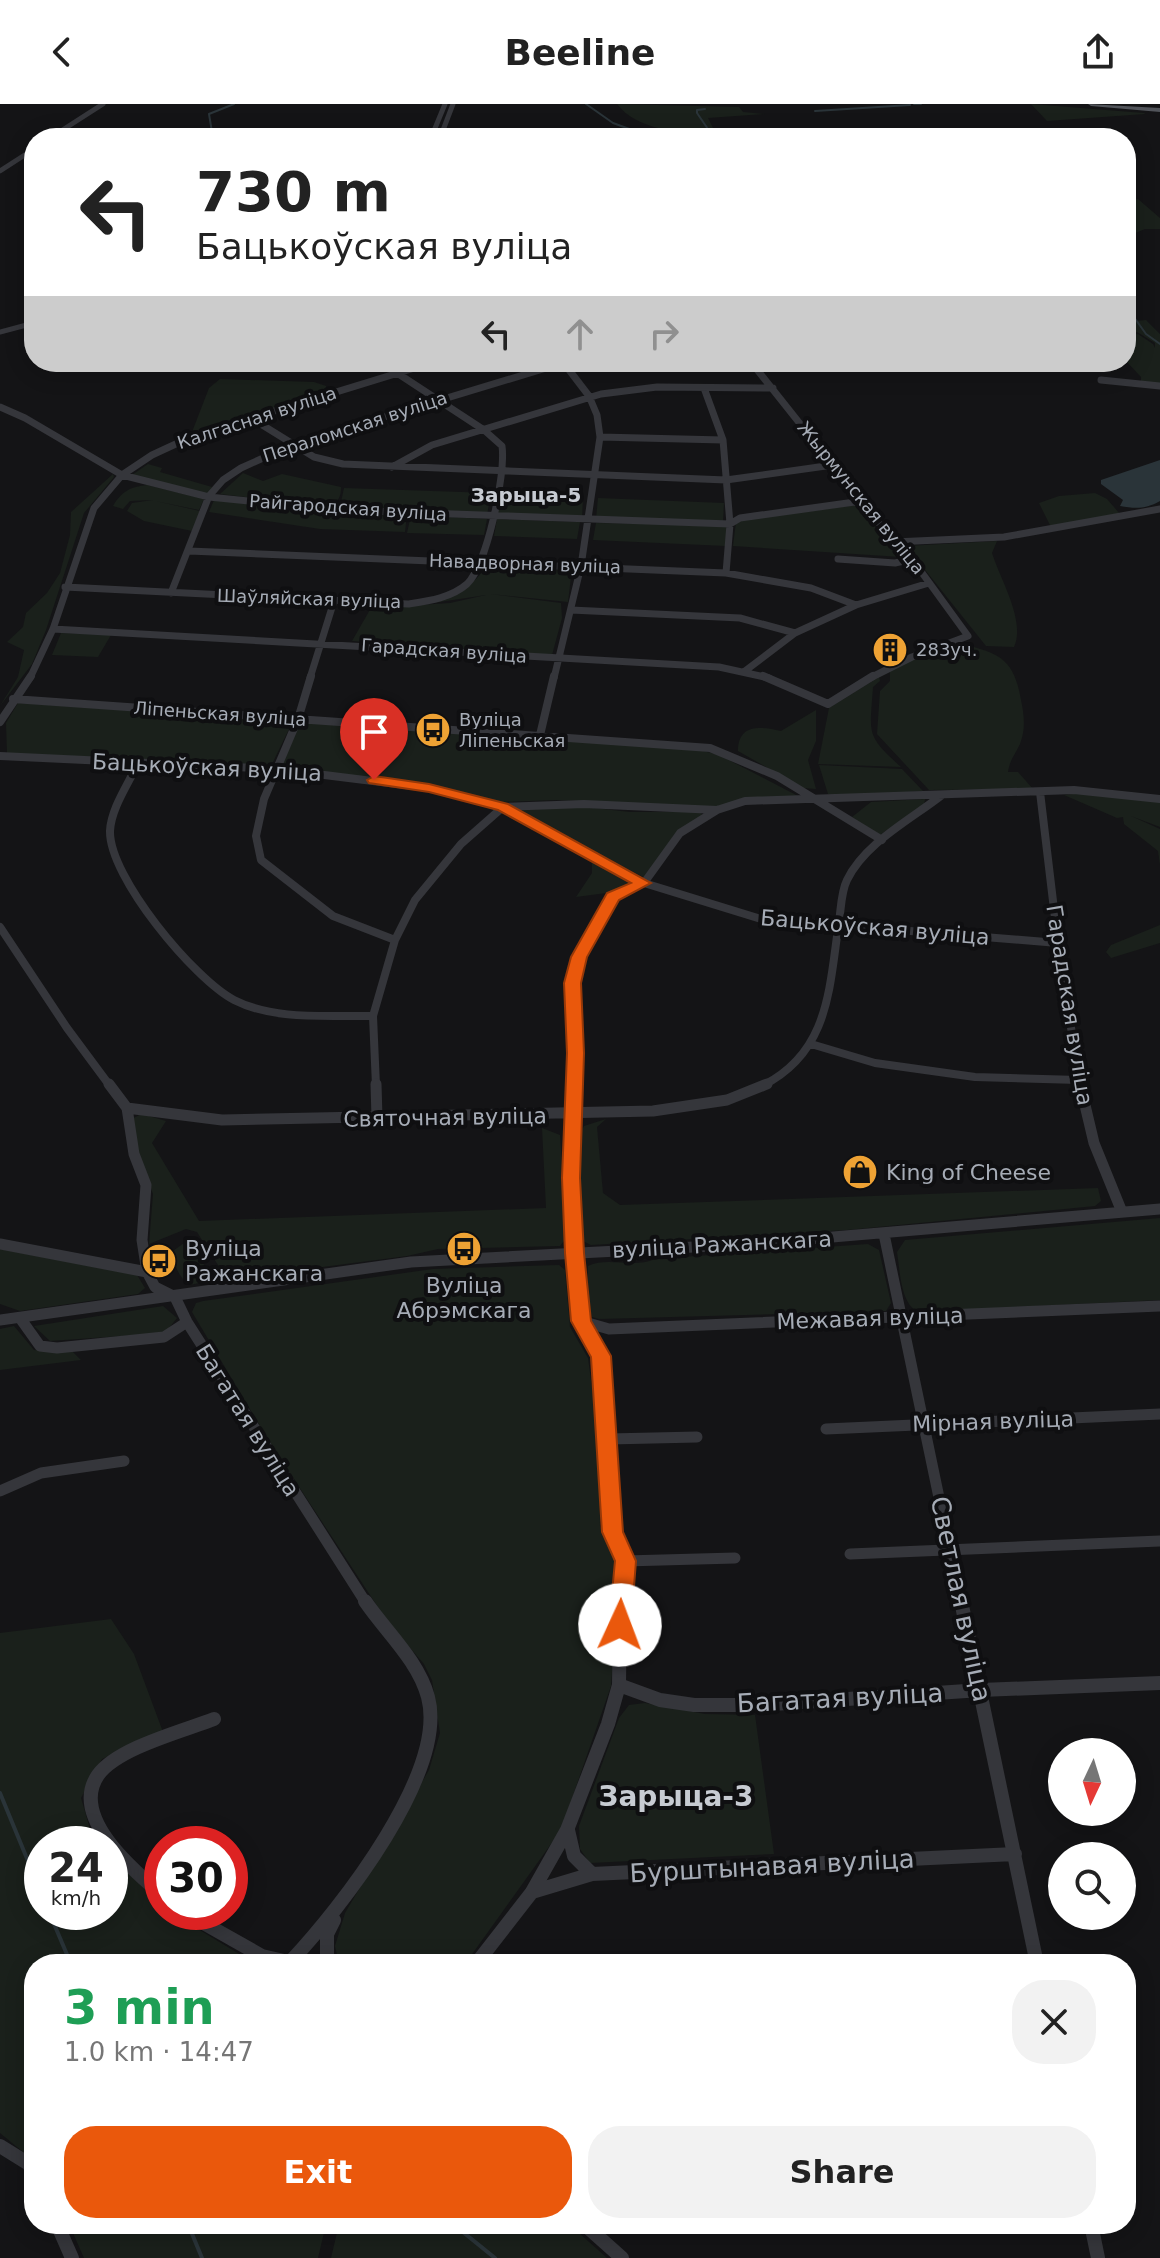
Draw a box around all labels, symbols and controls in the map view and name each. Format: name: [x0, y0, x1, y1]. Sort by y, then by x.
icon: back: [40, 30, 84, 74]
icon: share: [1076, 30, 1120, 74]
text: Beeline: [505, 32, 656, 73]
text: 730 m: [196, 159, 391, 224]
icon: left: [64, 160, 168, 264]
text: Бацькоўская вуліца: [196, 226, 572, 267]
icon: left: [474, 312, 518, 356]
icon: ahead: [558, 312, 602, 356]
icon: right: [642, 312, 686, 356]
street label: Калгасная вуліца: [175, 382, 339, 453]
street label: Пераломская вуліца: [260, 387, 450, 466]
street label: Жырмунская вуліца: [793, 417, 929, 578]
district label: Зарыца-5: [471, 483, 581, 507]
street label: Райгародская вуліца: [248, 490, 448, 525]
street label: Навадворная вуліца: [429, 550, 621, 577]
street label: Шаўляйская вуліца: [217, 585, 402, 612]
building icon: 283уч.: [871, 631, 909, 669]
street label: Гарадская вуліца: [360, 634, 528, 667]
place label: 283уч.: [916, 639, 977, 660]
street label: Ліпеньская вуліца: [133, 697, 307, 730]
pin: [340, 698, 408, 780]
place label: Вуліца Ліпеньская: [459, 709, 565, 751]
icon: arrive: [352, 710, 396, 754]
bus stop icon: Вуліца Ліпеньская: [414, 711, 452, 749]
street label: Бацькоўская вуліца: [91, 749, 322, 786]
street label: Гарадская вуліца: [1041, 903, 1098, 1107]
street label: Бацькоўская вуліца: [759, 905, 991, 950]
street label: Святочная вуліца: [343, 1103, 547, 1132]
shop icon: King of Cheese: [841, 1153, 879, 1191]
place label: King of Cheese: [886, 1160, 1051, 1185]
street label: вуліца Ражанскага: [612, 1226, 833, 1263]
bus stop icon: Вуліца Абрэмскага: [445, 1230, 483, 1268]
place label: Вуліца Ражанскага: [185, 1236, 323, 1286]
bus stop icon: Вуліца Ражанскага: [140, 1242, 178, 1280]
place label: Вуліца Абрэмскага: [396, 1273, 532, 1323]
street label: Межавая вуліца: [776, 1303, 964, 1334]
street label: Багатая вуліца: [191, 1340, 304, 1501]
street label: Мірная вуліца: [912, 1406, 1074, 1437]
street label: Светлая вуліца: [925, 1494, 997, 1704]
position arrow: [578, 1583, 662, 1667]
street label: Багатая вуліца: [736, 1678, 944, 1718]
north arrow: [1048, 1738, 1136, 1826]
map controls: [1048, 1738, 1136, 1930]
district label: Зарыца-3: [599, 1780, 753, 1813]
speed limit sign: 30: [144, 1826, 248, 1930]
button: search: [1048, 1842, 1136, 1930]
street label: Бурштынавая вуліца: [629, 1844, 915, 1888]
text: 24: [48, 1845, 104, 1891]
text: km/h: [51, 1886, 101, 1910]
text: 3 min: [64, 1979, 215, 2035]
button: close: [1012, 1980, 1096, 2064]
text: 1.0 km · 14:47: [64, 2037, 254, 2067]
button: Exit: [64, 2126, 572, 2218]
button: Share: [588, 2126, 1096, 2218]

